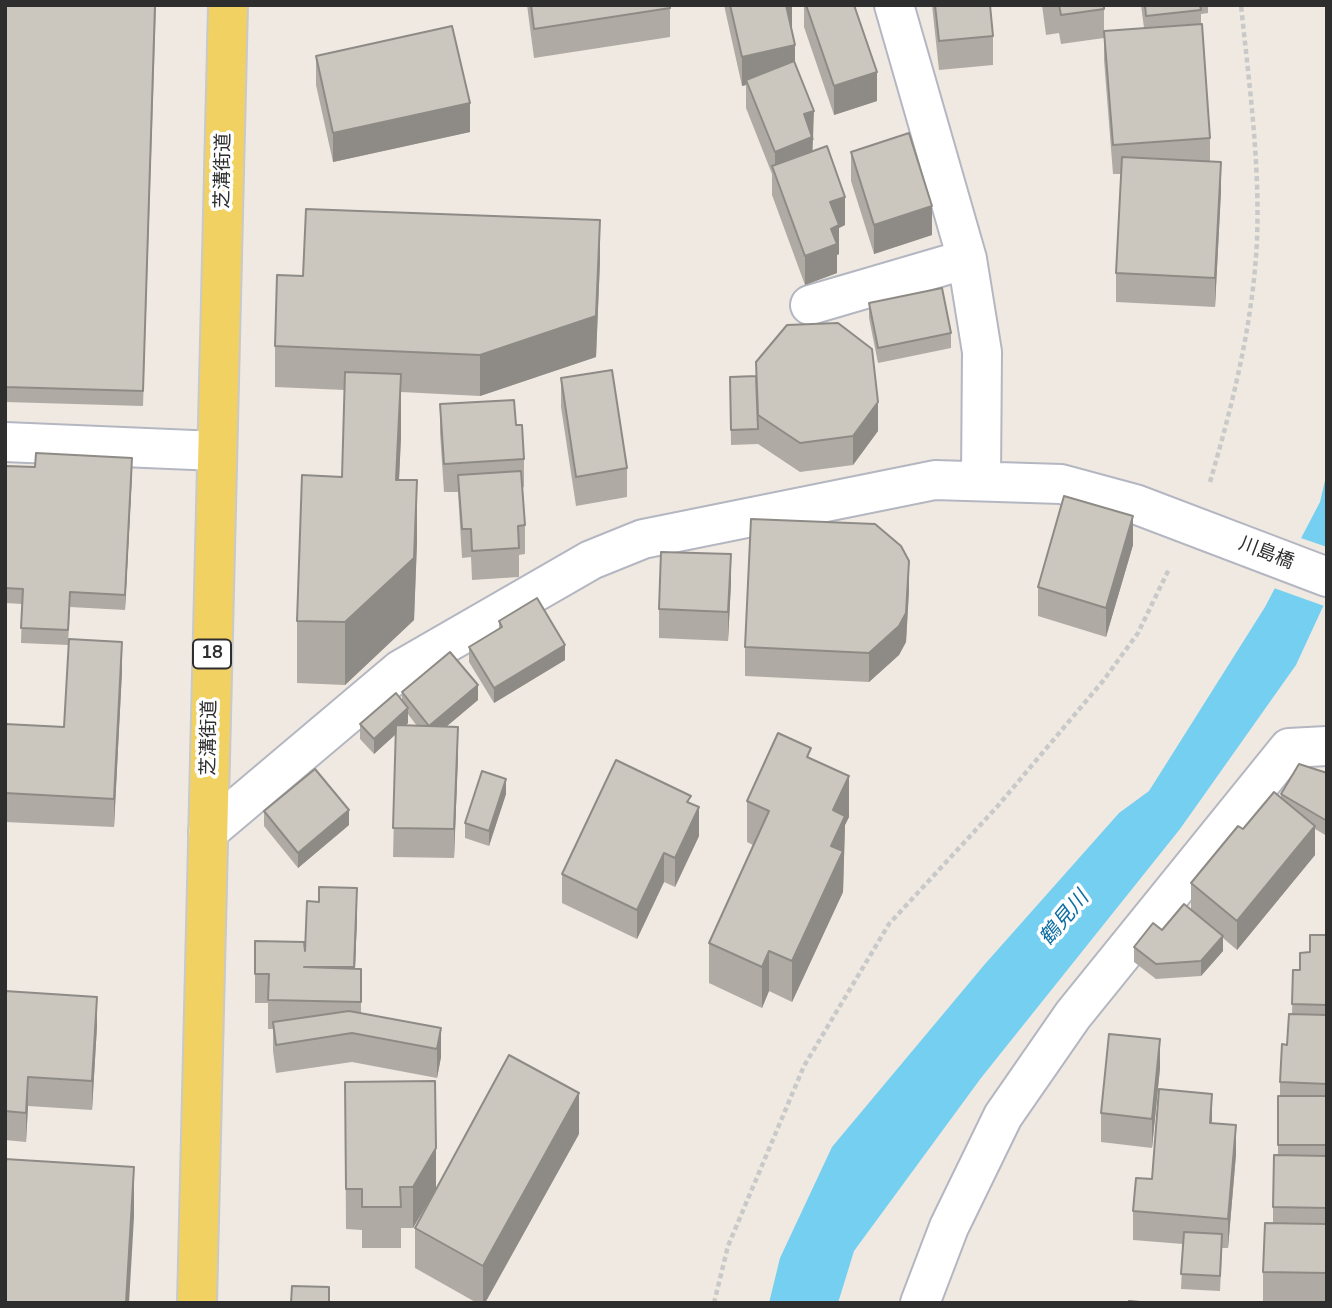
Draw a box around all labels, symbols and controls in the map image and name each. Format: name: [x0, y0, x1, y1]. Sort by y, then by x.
street label: 芝溝街道: [212, 133, 236, 209]
street label: 川島橋: [1235, 533, 1297, 575]
road number: 18: [193, 640, 231, 668]
street label: 芝溝街道: [198, 700, 222, 776]
water label: 鶴見川: [1035, 887, 1095, 951]

